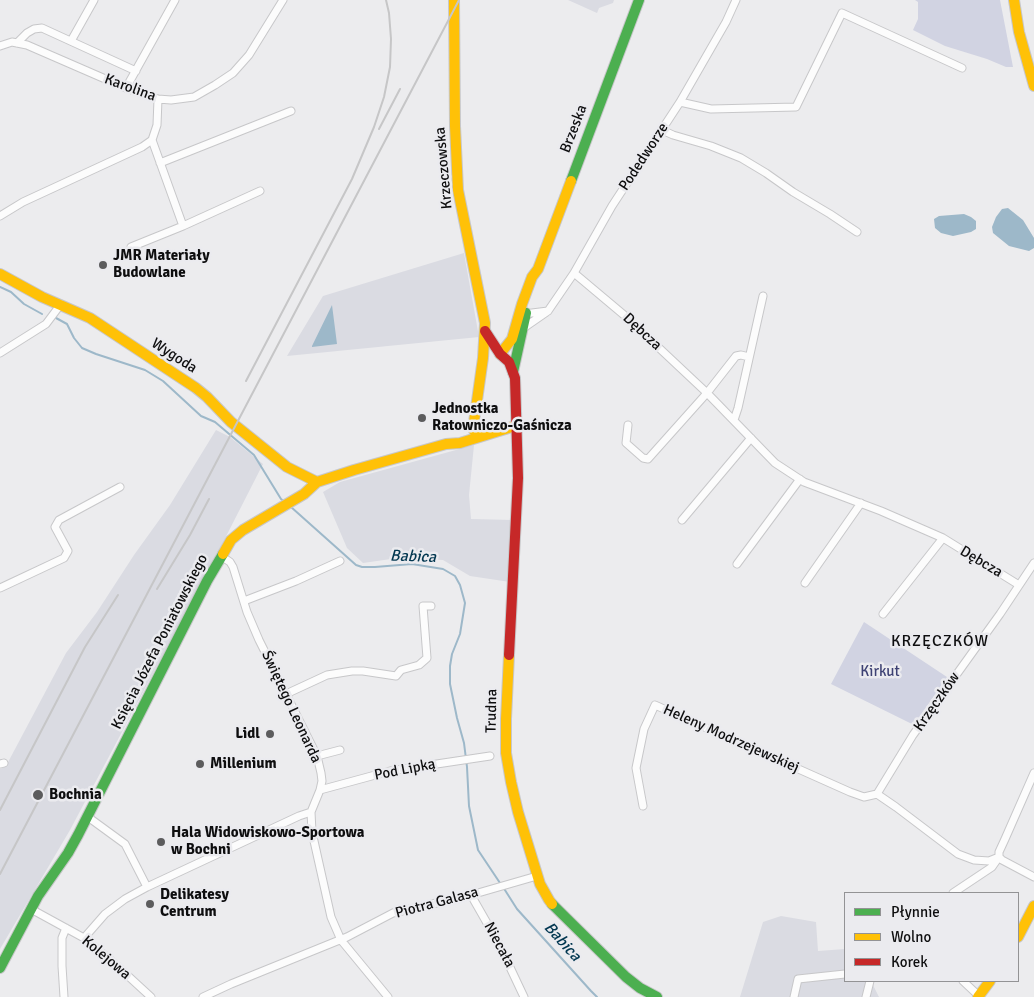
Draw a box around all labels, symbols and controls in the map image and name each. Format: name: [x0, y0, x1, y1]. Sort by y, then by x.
street label: Karolina: [102, 70, 158, 106]
street label: Brzeska: [557, 102, 591, 156]
street label: Podedworze: [615, 120, 673, 194]
street label: Krzeczowska: [431, 126, 457, 210]
place label: JMR Materiały Budowlane: [113, 247, 210, 282]
marker: JMR Materiały Budowlane: [97, 259, 109, 271]
street label: Dębcza: [619, 310, 665, 354]
street label: Wygoda: [148, 335, 200, 377]
place label: Jednostka Ratowniczo-Gaśnicza: [432, 400, 572, 435]
marker: Jednostka Ratowniczo-Gaśnicza: [416, 412, 428, 424]
street label: Dębcza: [956, 542, 1006, 582]
water label: Babica: [390, 547, 436, 567]
street label: Księcia Józefa Poniatowskiego: [108, 551, 212, 733]
district label: KRZĘCZKÓW: [890, 632, 990, 652]
street label: Świętego Leonarda: [257, 648, 325, 766]
park label: Kirkut: [860, 663, 900, 681]
street label: Krzęczków: [910, 669, 964, 735]
street label: Trudna: [483, 689, 501, 733]
street label: Heleny Modrzejewskiej: [660, 701, 802, 777]
place label: Lidl: [235, 725, 260, 743]
marker: Lidl: [264, 728, 276, 740]
place label: Millenium: [210, 755, 277, 773]
street label: Pod Lipką: [373, 755, 437, 785]
marker: Millenium: [194, 758, 206, 770]
place label: Bochnia: [49, 786, 102, 804]
marker: Bochnia: [31, 788, 45, 802]
place label: Hala Widowiskowo-Sportowa w Bochni: [171, 824, 365, 859]
marker: Hala Widowiskowo-Sportowa w Bochni: [155, 836, 167, 848]
street label: Piotra Galasa: [393, 883, 481, 923]
place label: Delikatesy Centrum: [160, 886, 229, 921]
legend: [844, 892, 1019, 982]
marker: Delikatesy Centrum: [144, 898, 156, 910]
text: Płynnie: [891, 903, 940, 921]
water label: Babica: [539, 918, 585, 966]
street label: Niecała: [480, 919, 518, 971]
text: Wolno: [891, 928, 931, 946]
street label: Kolejowa: [78, 932, 134, 984]
text: Korek: [891, 953, 928, 971]

